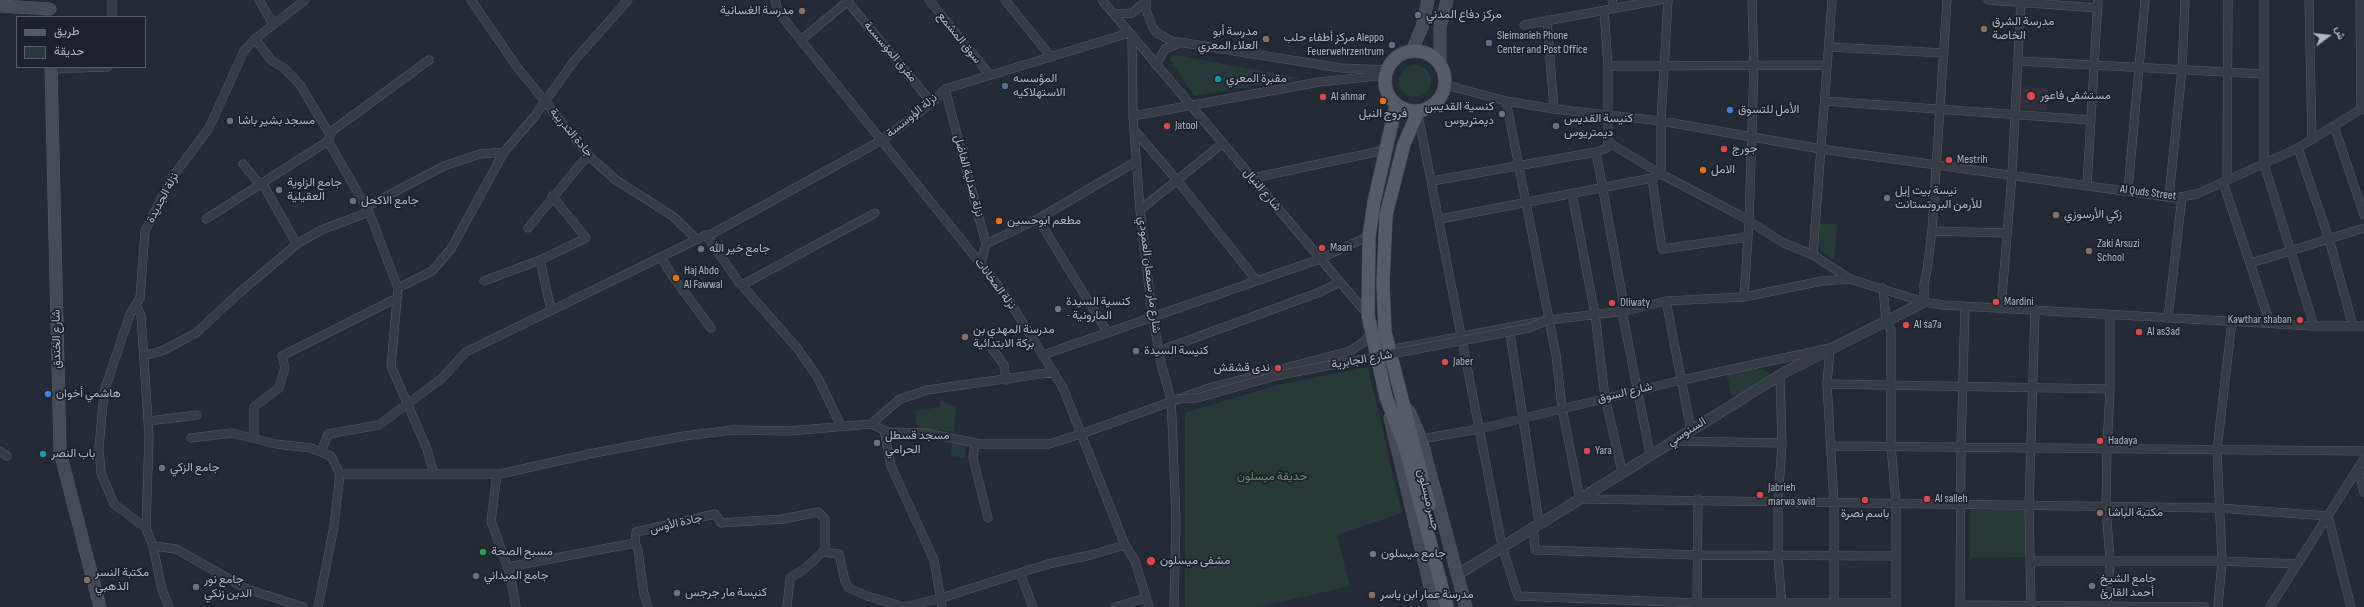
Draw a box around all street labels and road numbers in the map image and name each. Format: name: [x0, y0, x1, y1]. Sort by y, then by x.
street label: سوق المشمع: [934, 9, 984, 67]
street label: مفرق المؤسسىة: [860, 19, 920, 85]
street label: نزلة الؤوسسة: [884, 91, 940, 141]
street label: جادة التدريبة: [546, 106, 596, 160]
street label: نزلة صدلية الفاضل: [950, 133, 986, 219]
street label: شارع النيال: [1240, 166, 1284, 214]
street label: نزلة الجديدة: [144, 170, 182, 226]
street label: Al Quds Street: [2119, 182, 2177, 204]
street label: شارع مار سمعان العمودي: [1135, 216, 1163, 334]
street label: نزلة المخانات: [971, 256, 1019, 312]
street label: شارع الخندق: [49, 309, 65, 369]
street label: شارع الجابرية: [1330, 348, 1394, 372]
street label: شارع السوق: [1596, 380, 1654, 406]
street label: السنوسي: [1665, 415, 1709, 449]
street label: جسر ميسلون: [1413, 468, 1443, 532]
street label: جادة الأوس: [648, 511, 704, 537]

